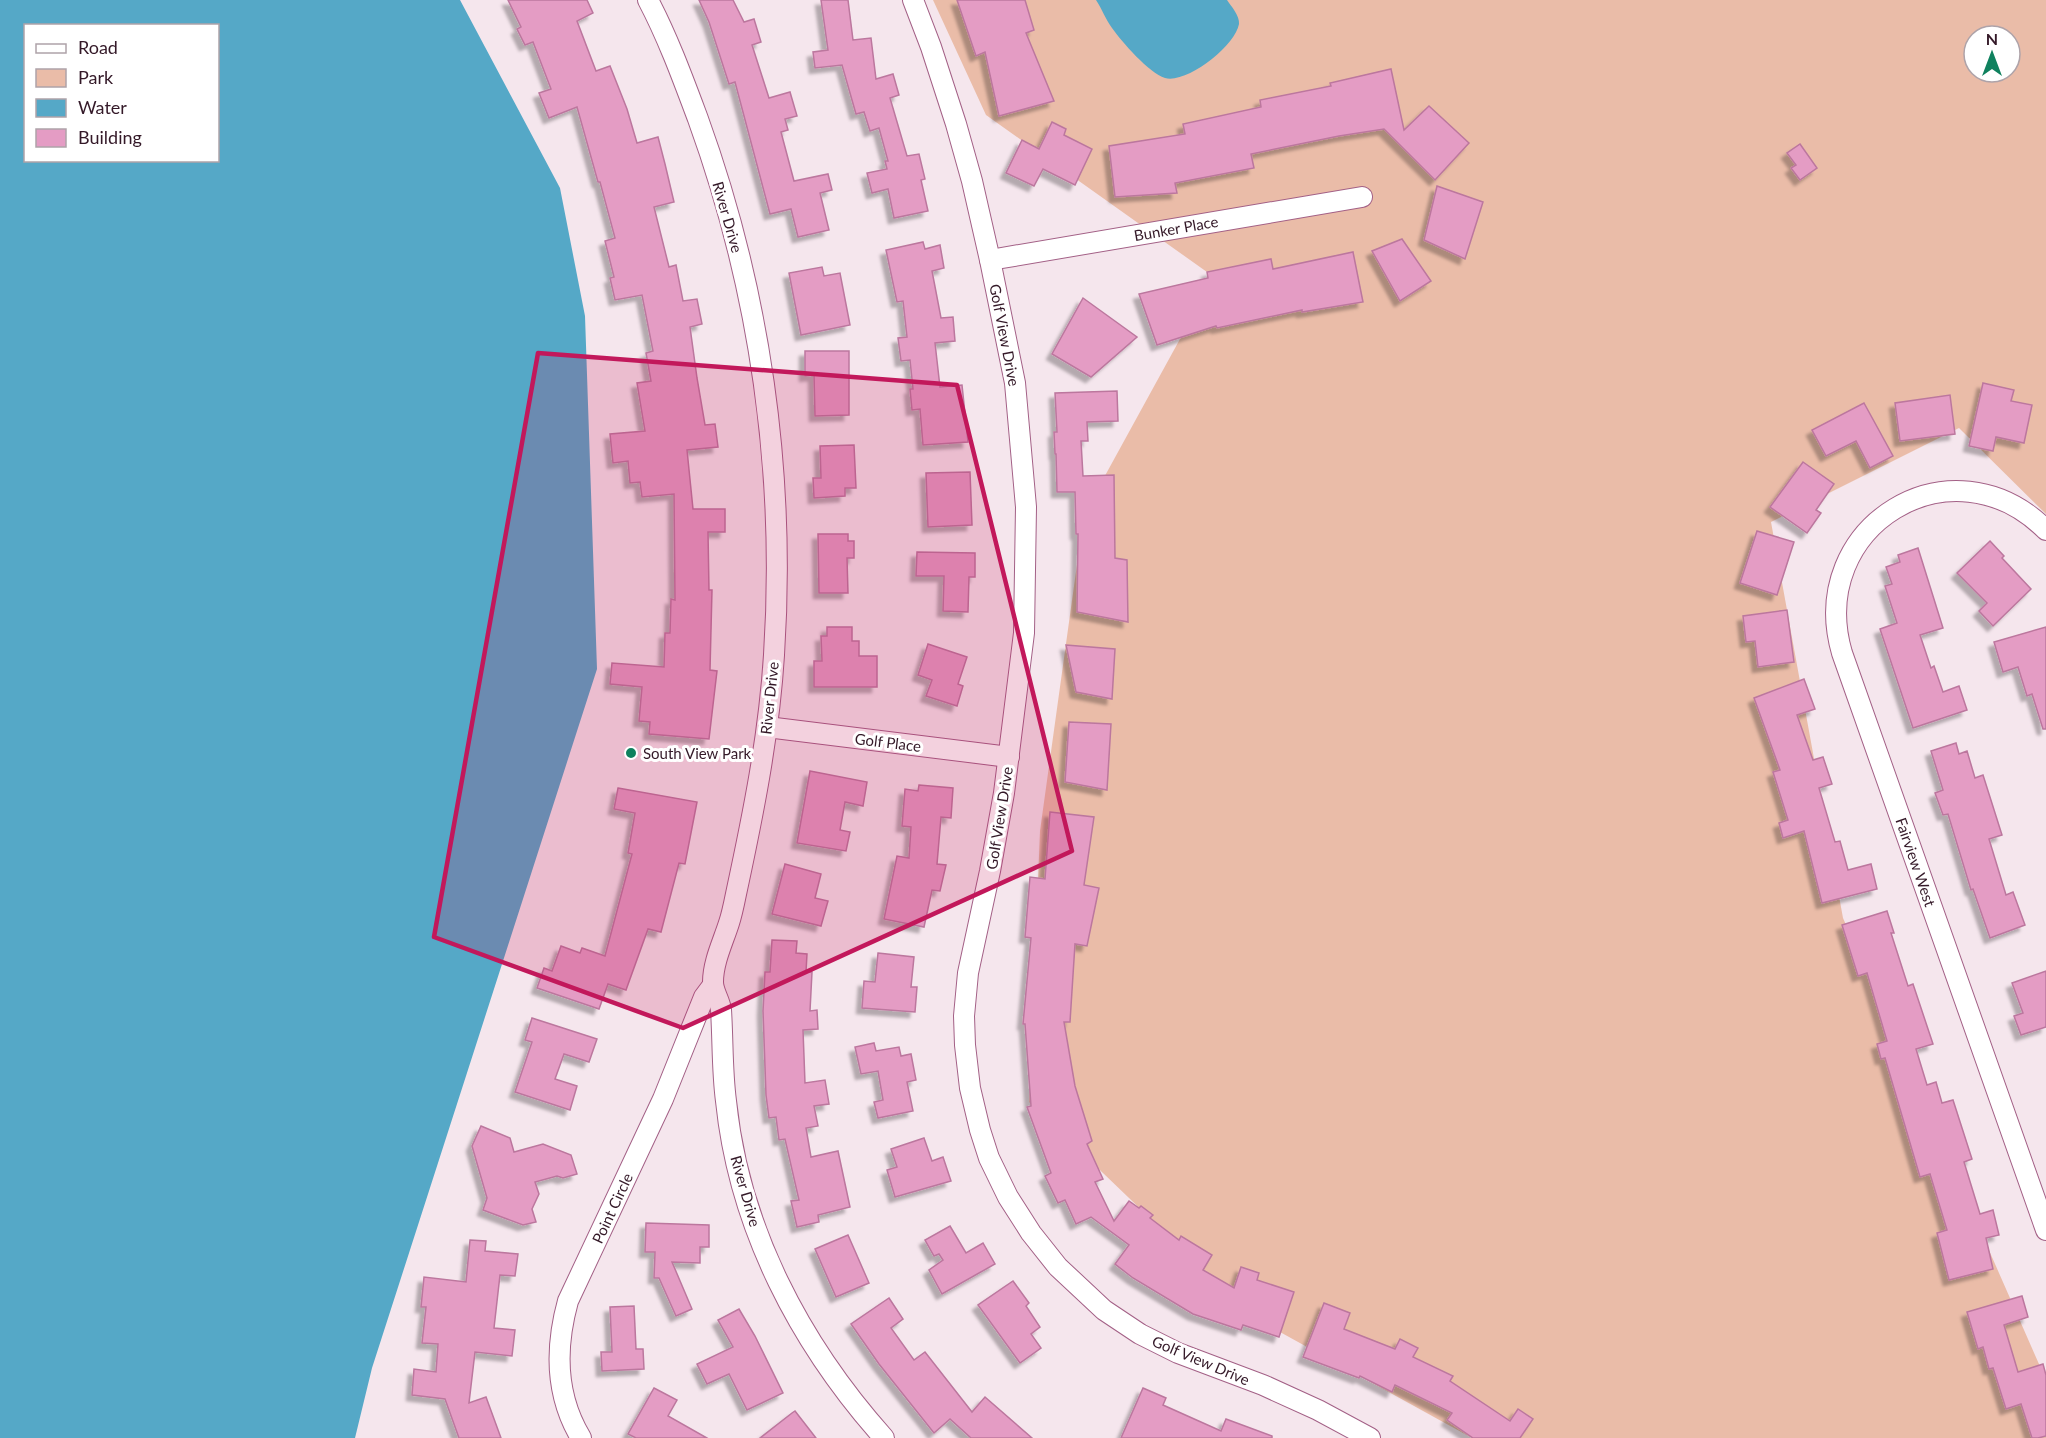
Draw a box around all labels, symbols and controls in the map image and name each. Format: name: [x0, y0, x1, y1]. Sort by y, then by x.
legend: [24, 24, 219, 162]
north arrow: [1962, 24, 2022, 84]
text: N: [1986, 29, 1998, 48]
text: Road: [78, 36, 118, 58]
text: Park: [78, 66, 114, 88]
text: Water: [78, 96, 127, 118]
text: Building: [78, 126, 142, 148]
street label: River Drive: [709, 179, 747, 255]
street label: Bunker Place: [1132, 212, 1220, 244]
street label: Golf View Drive: [986, 282, 1024, 388]
street label: River Drive: [756, 661, 782, 735]
street label: Golf Place: [854, 729, 922, 755]
place label: South View Park: [643, 744, 752, 762]
marker: South View Park: [624, 746, 638, 760]
street label: Golf View Drive: [982, 765, 1016, 871]
street label: Fairview West: [1892, 815, 1940, 909]
street label: River Drive: [727, 1153, 765, 1229]
street label: Point Circle: [588, 1170, 636, 1246]
street label: Golf View Drive: [1150, 1331, 1252, 1389]

